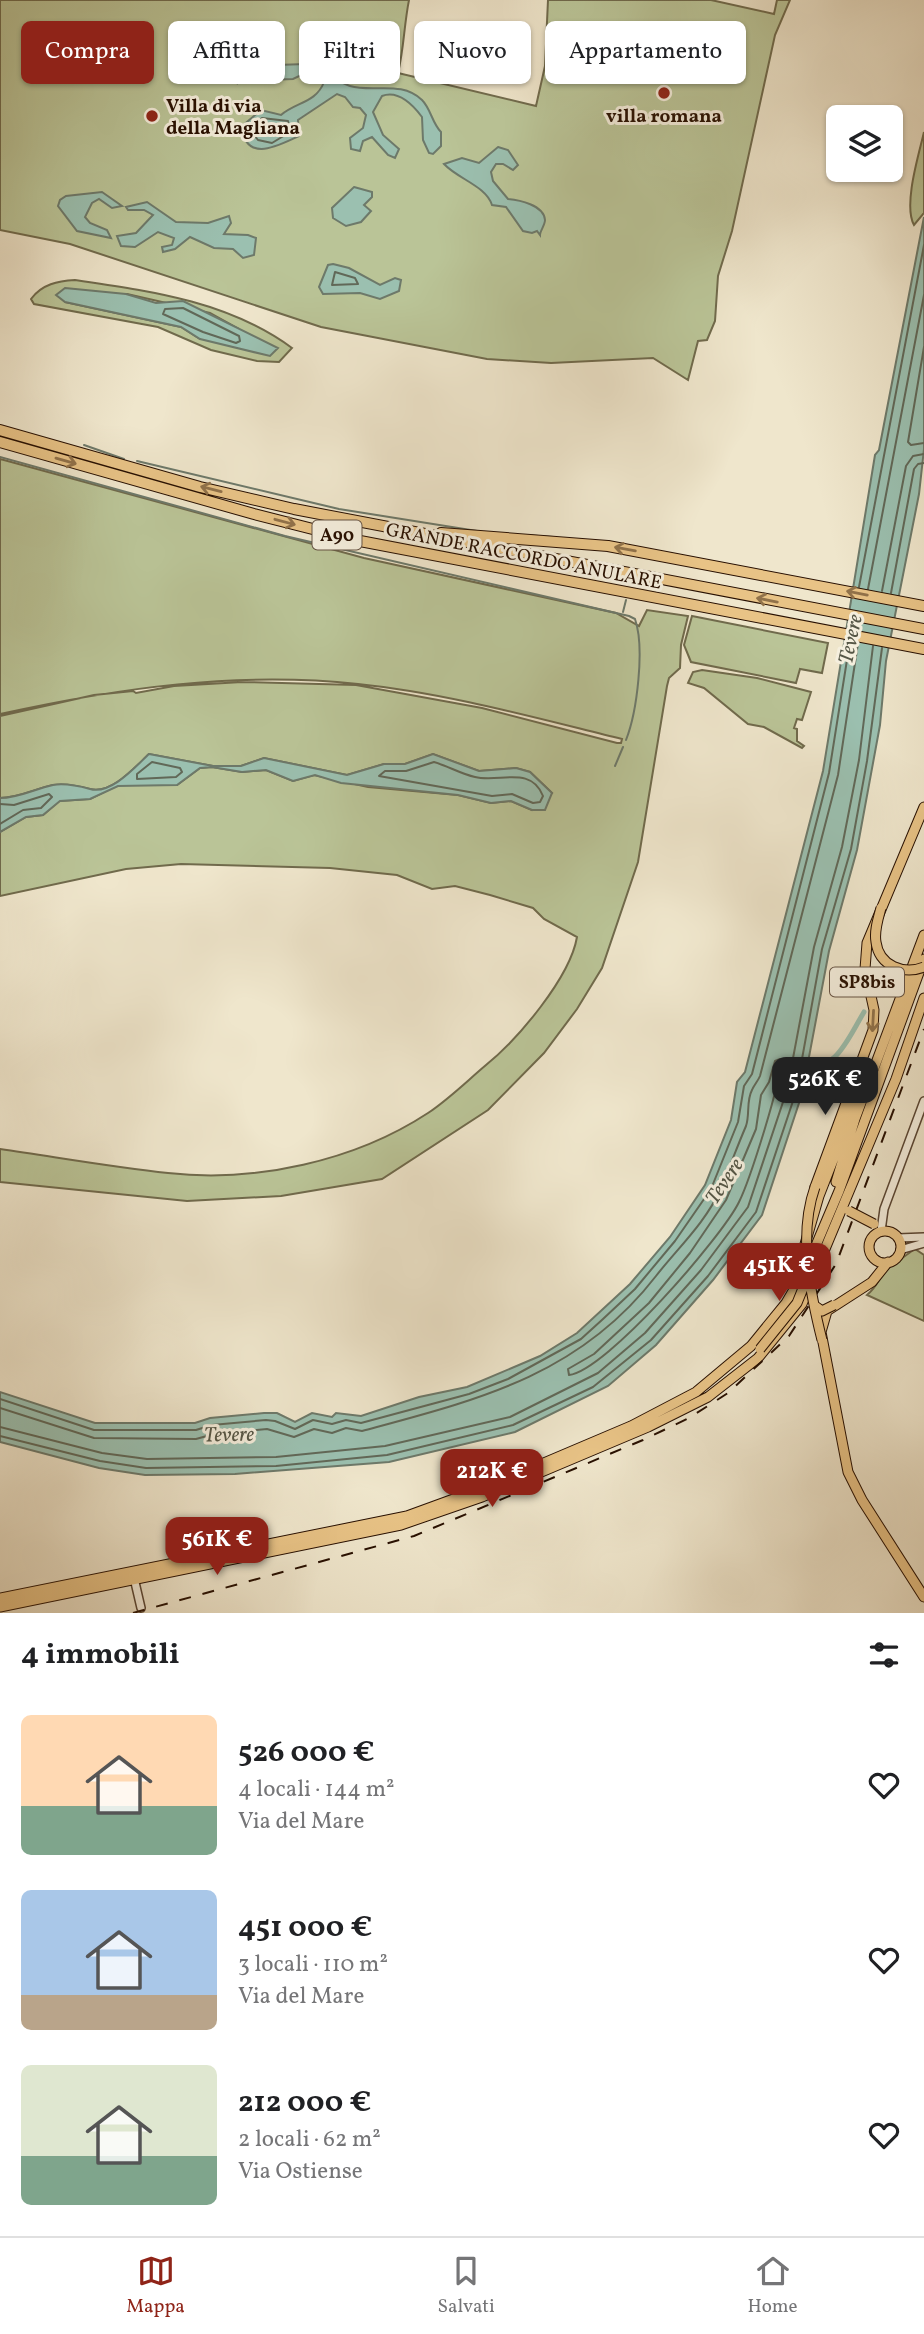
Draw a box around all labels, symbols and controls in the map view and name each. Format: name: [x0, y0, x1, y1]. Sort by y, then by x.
chip: Compra: [21, 21, 154, 84]
chip: Affitta: [168, 21, 285, 84]
chip: Filtri: [299, 21, 400, 84]
chip: Nuovo: [414, 21, 531, 84]
chip: Appartamento: [545, 21, 746, 84]
marker: villa romana: [656, 85, 672, 101]
place label: Villa di via della Magliana: [166, 94, 300, 142]
place label: villa romana: [606, 104, 722, 130]
map controls: [826, 105, 903, 182]
button: layers: [826, 105, 903, 182]
marker: Villa di via della Magliana: [144, 108, 160, 124]
one-way arrow: [54, 455, 76, 468]
one-way arrow: [200, 482, 222, 495]
one-way arrow: [273, 516, 295, 529]
street label: GRANDE RACCORDO ANULARE: [383, 517, 664, 597]
road number: A90: [312, 520, 362, 550]
one-way arrow: [614, 542, 637, 555]
one-way arrow: [846, 586, 869, 600]
one-way arrow: [756, 593, 779, 606]
water label: Tevere: [832, 611, 871, 667]
road number: SP8bis: [830, 967, 904, 996]
one-way arrow: [866, 1009, 879, 1032]
pin: 526K €: [768, 1058, 882, 1117]
text: 526K €: [788, 1064, 862, 1096]
water label: Tevere: [699, 1153, 751, 1211]
pin: 451K €: [722, 1244, 836, 1303]
text: 451K €: [743, 1250, 815, 1282]
water label: Tevere: [204, 1421, 255, 1450]
pin: 212K €: [435, 1450, 549, 1509]
text: 212K €: [456, 1456, 528, 1488]
pin: 561K €: [160, 1518, 274, 1577]
text: 561K €: [181, 1524, 253, 1556]
text: 4 immobili: [21, 1634, 180, 1676]
icon: filters: [865, 1636, 903, 1674]
text: 526 000 €: [238, 1732, 375, 1774]
icon: home: [77, 1743, 161, 1827]
icon: heart: [865, 1766, 903, 1804]
text: 4 locali · 144 m²: [238, 1774, 395, 1806]
text: Via del Mare: [238, 1806, 364, 1838]
text: 451 000 €: [238, 1907, 372, 1949]
icon: home: [77, 1918, 161, 2002]
icon: heart: [865, 1941, 903, 1979]
text: 3 locali · 110 m²: [238, 1949, 388, 1981]
text: Via del Mare: [238, 1981, 364, 2013]
text: 212 000 €: [238, 2082, 371, 2124]
icon: home: [77, 2093, 161, 2177]
icon: heart: [865, 2116, 903, 2154]
text: 2 locali · 62 m²: [238, 2124, 381, 2156]
text: Via Ostiense: [238, 2156, 363, 2188]
tab: Mappa: [126, 2252, 185, 2320]
tab: Salvati: [437, 2252, 495, 2320]
tab: Home: [747, 2252, 798, 2320]

